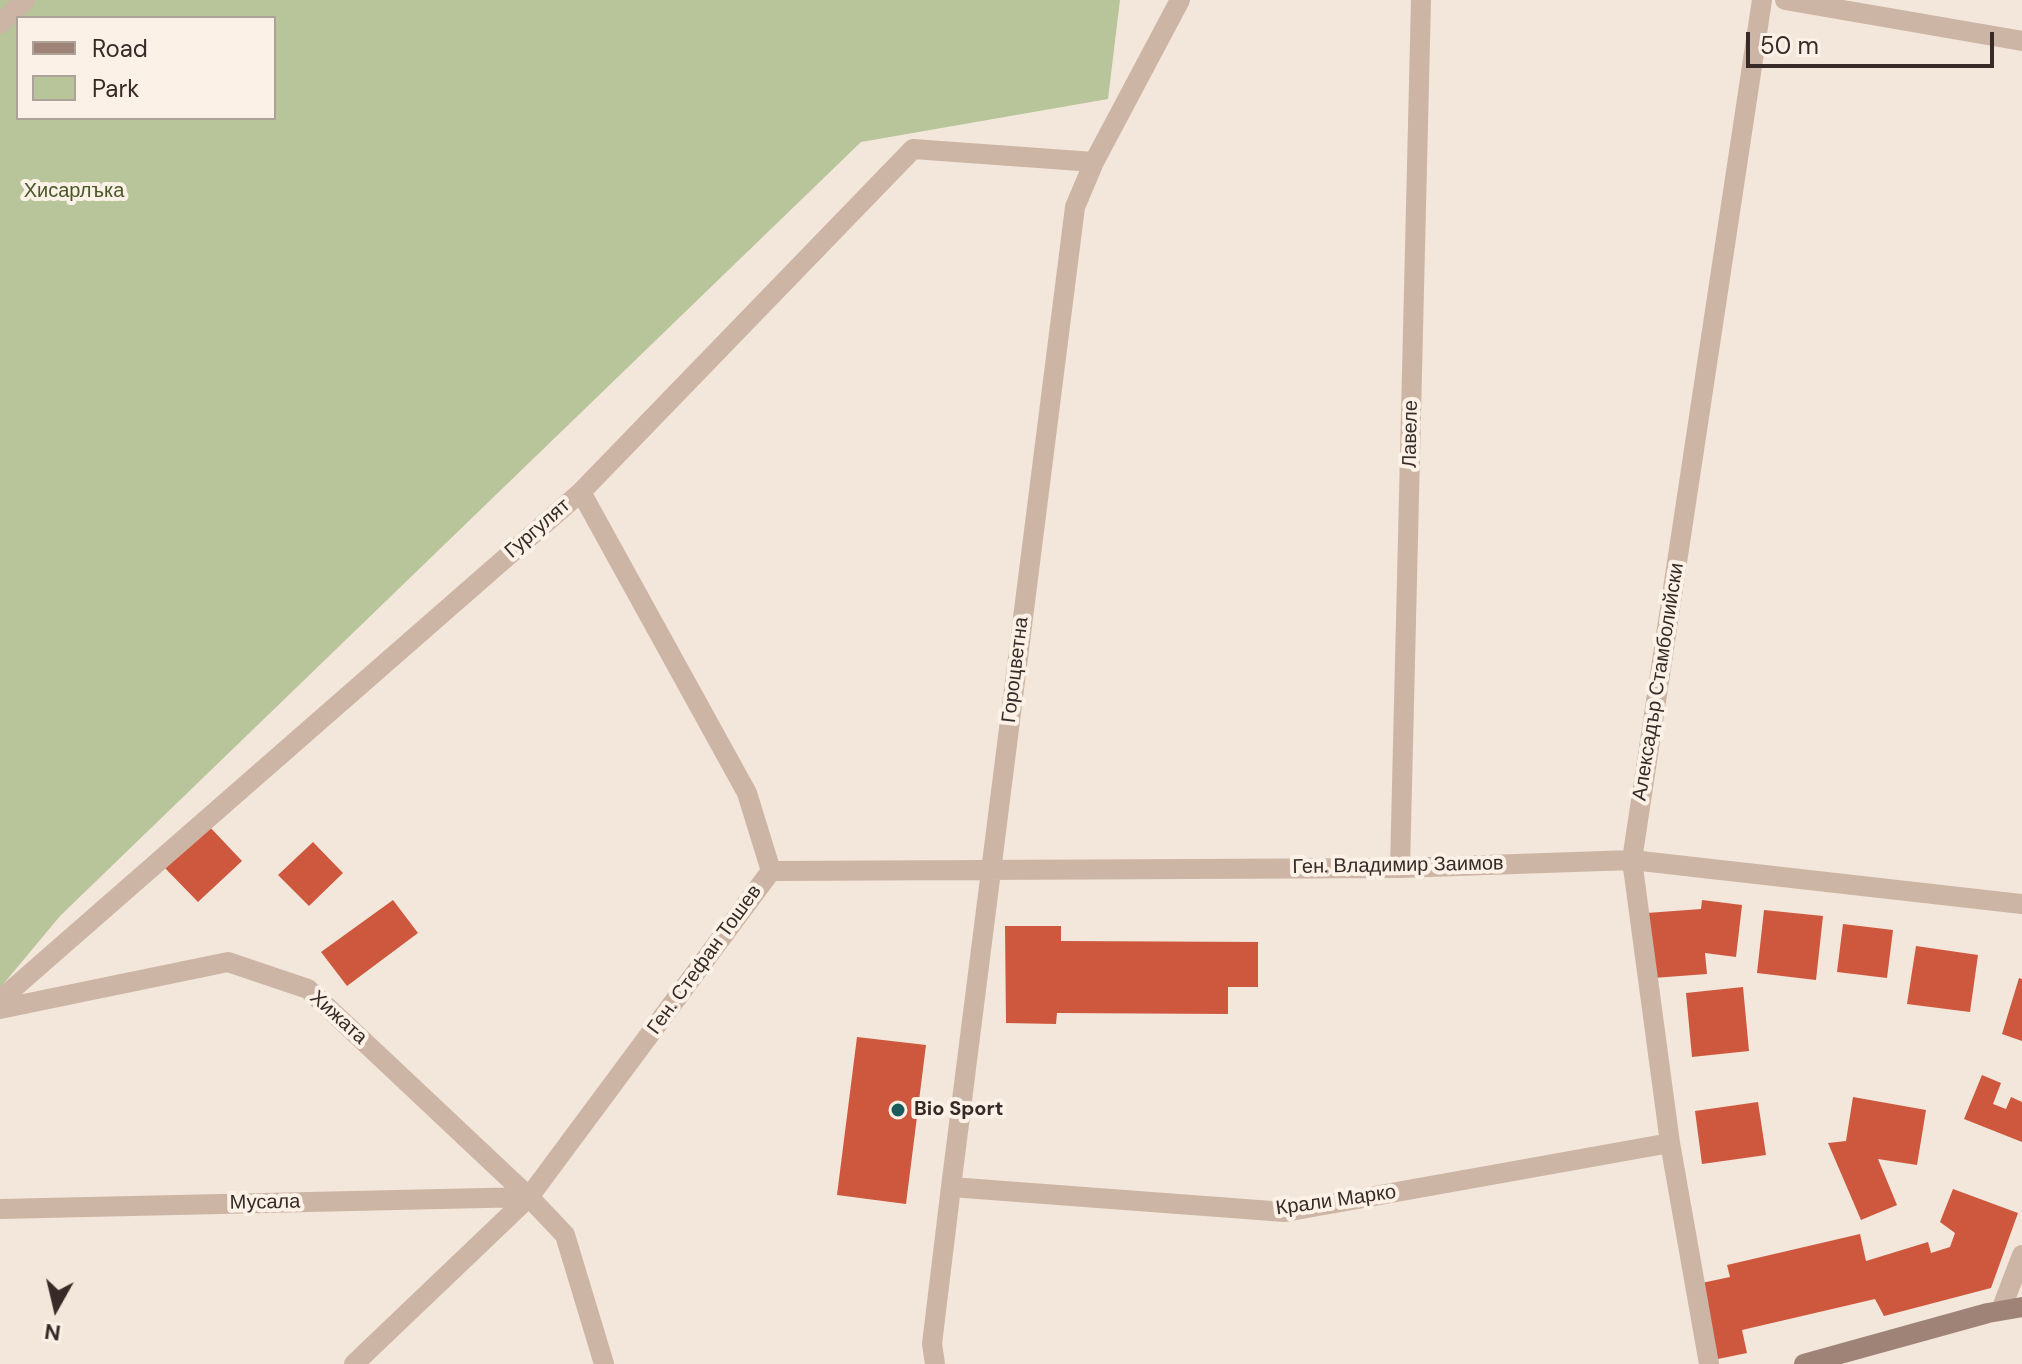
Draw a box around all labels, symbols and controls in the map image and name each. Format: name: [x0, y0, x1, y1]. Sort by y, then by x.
legend: [16, 16, 276, 120]
scale bar: [1750, 16, 1998, 66]
text: 50 m: [1760, 30, 1819, 61]
text: Road: [92, 33, 148, 64]
text: Park: [92, 73, 139, 104]
park label: Хисарлъка: [24, 180, 124, 204]
street label: Лавеле: [1398, 400, 1424, 468]
street label: Гургулят: [500, 494, 576, 564]
street label: Алексадър Стамболийски: [1628, 561, 1690, 803]
street label: Гороцветна: [998, 616, 1034, 724]
street label: Ген. Владимир Заимов: [1292, 852, 1504, 880]
street label: Ген. Стефан Тошев: [643, 881, 767, 1039]
street label: Хижата: [304, 986, 372, 1050]
place label: Bio Sport: [914, 1098, 1003, 1122]
marker: Bio Sport: [889, 1101, 907, 1119]
street label: Крали Марко: [1274, 1181, 1398, 1221]
street label: Мусала: [230, 1190, 300, 1216]
north arrow: [16, 1268, 96, 1348]
text: N: [43, 1317, 63, 1348]

